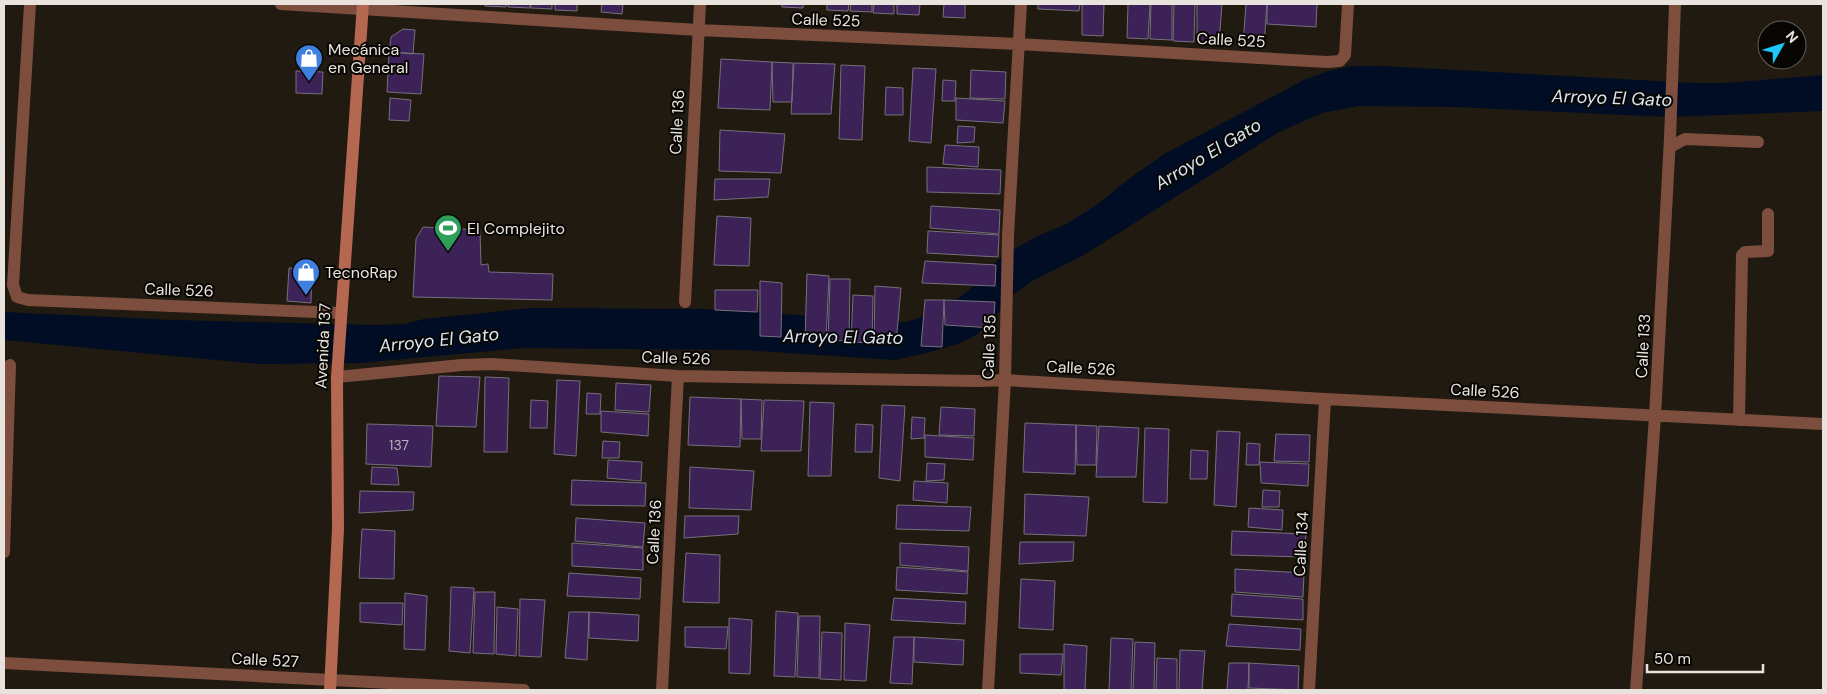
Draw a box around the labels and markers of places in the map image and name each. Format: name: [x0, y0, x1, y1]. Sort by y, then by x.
place label: Mecánica en General: [328, 39, 408, 78]
shop icon: Mecánica en General: [294, 43, 324, 82]
sports icon: El Complejito: [433, 213, 463, 252]
place label: El Complejito: [467, 218, 565, 239]
shop icon: TecnoRap: [291, 257, 321, 296]
place label: TecnoRap: [325, 262, 397, 283]

